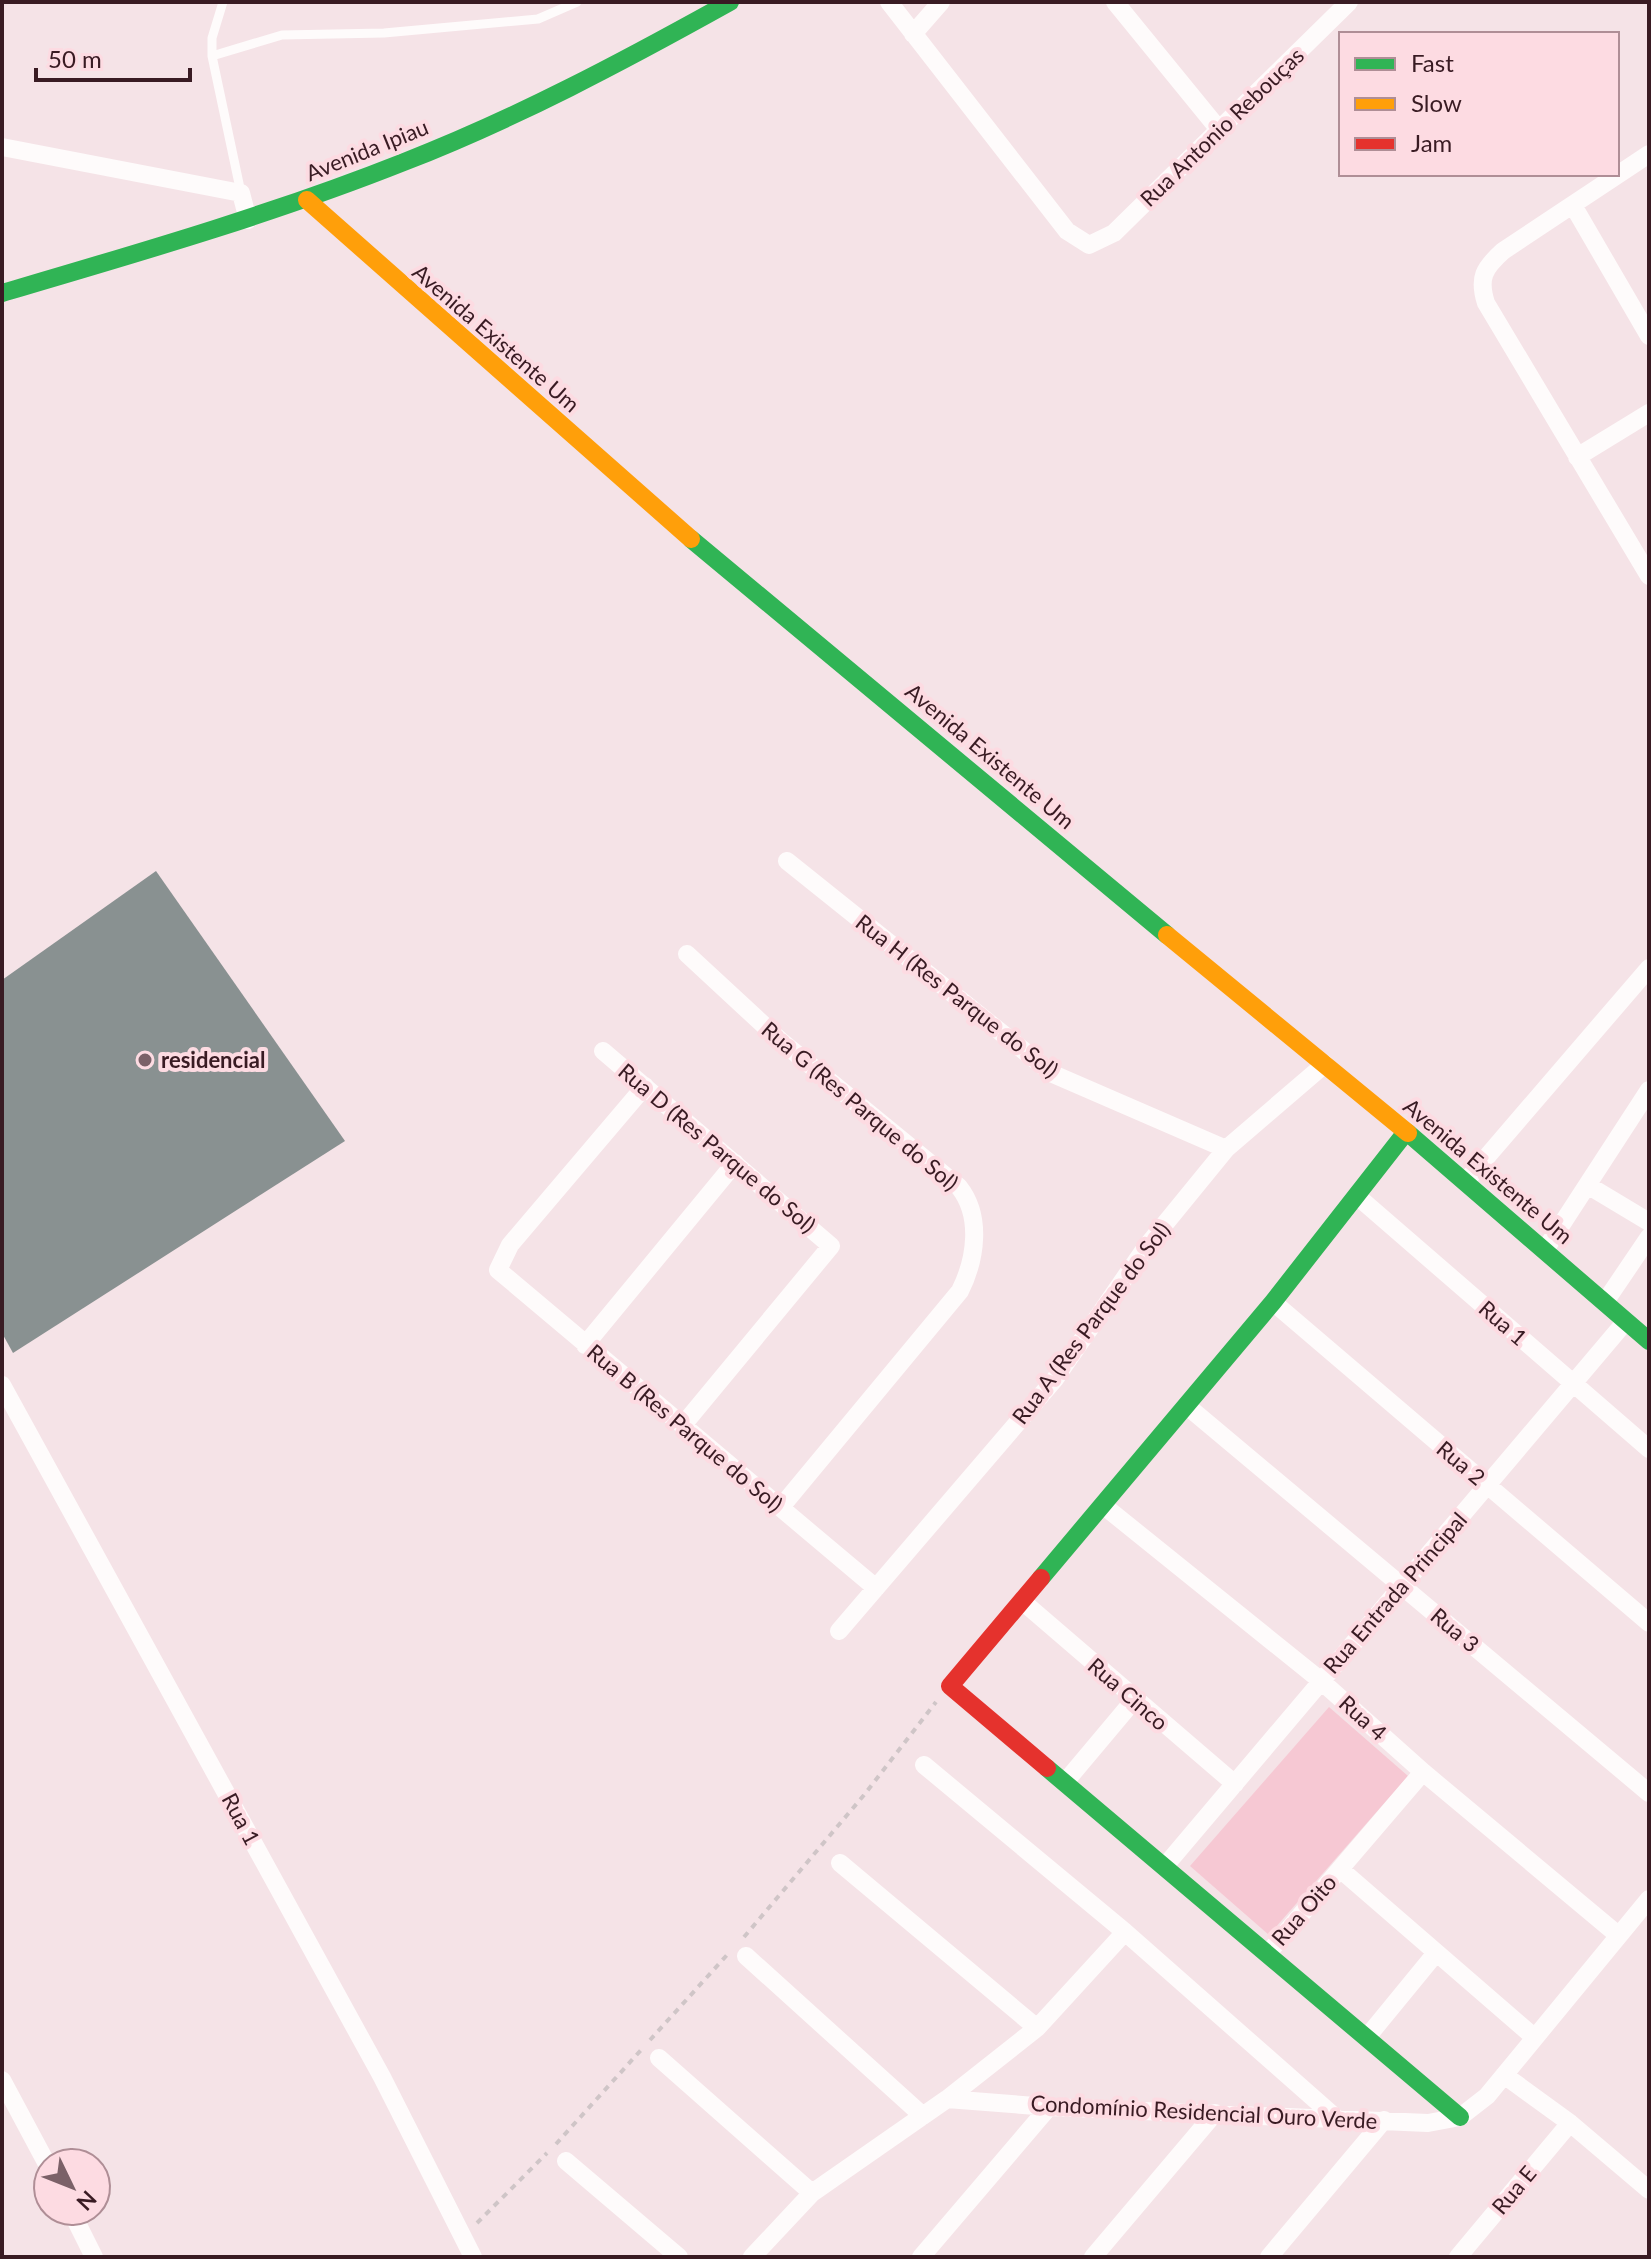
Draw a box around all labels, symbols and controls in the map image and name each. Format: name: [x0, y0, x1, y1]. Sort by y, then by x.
scale bar: [36, 32, 190, 82]
legend: [1339, 32, 1619, 176]
street label: Rua Antonio Rebouças: [1134, 42, 1309, 212]
text: 50 m: [48, 44, 102, 73]
text: Fast: [1411, 48, 1454, 77]
text: Slow: [1411, 88, 1462, 117]
street label: Avenida Ipiau: [302, 113, 432, 186]
text: Jam: [1411, 128, 1452, 157]
street label: Avenida Existente Um: [407, 258, 585, 417]
street label: Avenida Existente Um: [900, 677, 1080, 834]
street label: Rua H (Res Parque do Sol): [851, 908, 1064, 1083]
street label: Rua G (Res Parque do Sol): [756, 1015, 964, 1196]
place label: residencial: [161, 1046, 265, 1073]
marker: residencial: [136, 1051, 154, 1069]
street label: Rua D (Res Parque do Sol): [613, 1057, 821, 1238]
street label: Avenida Existente Um: [1398, 1092, 1578, 1249]
street label: Rua A (Res Parque do Sol): [1006, 1216, 1175, 1429]
street label: Rua 1: [1474, 1294, 1533, 1351]
street label: Rua B (Res Parque do Sol): [582, 1338, 789, 1517]
street label: Rua 2: [1432, 1435, 1491, 1491]
street label: Rua Entrada Principal: [1317, 1506, 1472, 1679]
street label: Rua 3: [1426, 1602, 1485, 1658]
street label: Rua Cinco: [1083, 1652, 1174, 1736]
street label: Rua 4: [1334, 1689, 1393, 1746]
street label: Rua 1: [217, 1788, 266, 1849]
street label: Rua Oito: [1266, 1869, 1342, 1951]
street label: Condomínio Residencial Ouro Verde: [1030, 2089, 1378, 2134]
north arrow: [32, 2147, 112, 2227]
street label: Rua E: [1486, 2160, 1542, 2219]
text: N: [71, 2186, 103, 2216]

